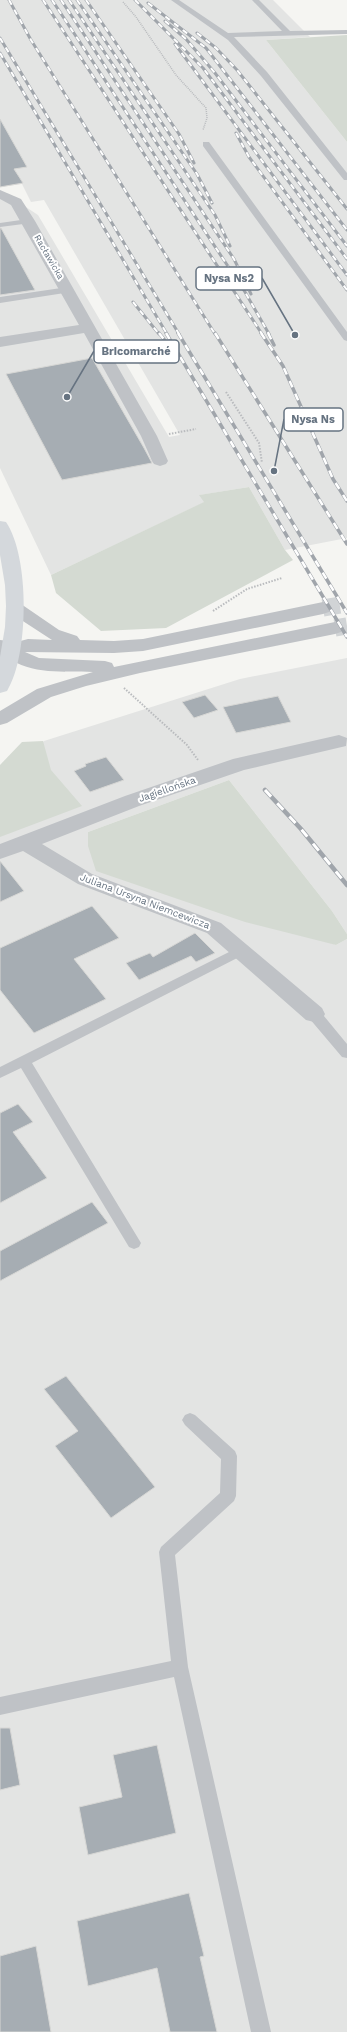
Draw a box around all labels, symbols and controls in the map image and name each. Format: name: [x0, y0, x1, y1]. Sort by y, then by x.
street label: Racławicka: [32, 233, 66, 281]
callout: Nysa Ns2: [196, 267, 262, 290]
text: Nysa Ns2: [204, 272, 254, 285]
callout: Bricomarché: [94, 340, 179, 363]
text: Bricomarché: [101, 345, 171, 358]
callout: Nysa Ns: [284, 408, 343, 431]
text: Nysa Ns: [291, 413, 335, 426]
street label: Jagiellońska: [137, 774, 197, 804]
street label: Juliana Ursyna Niemcewicza: [78, 871, 212, 931]

